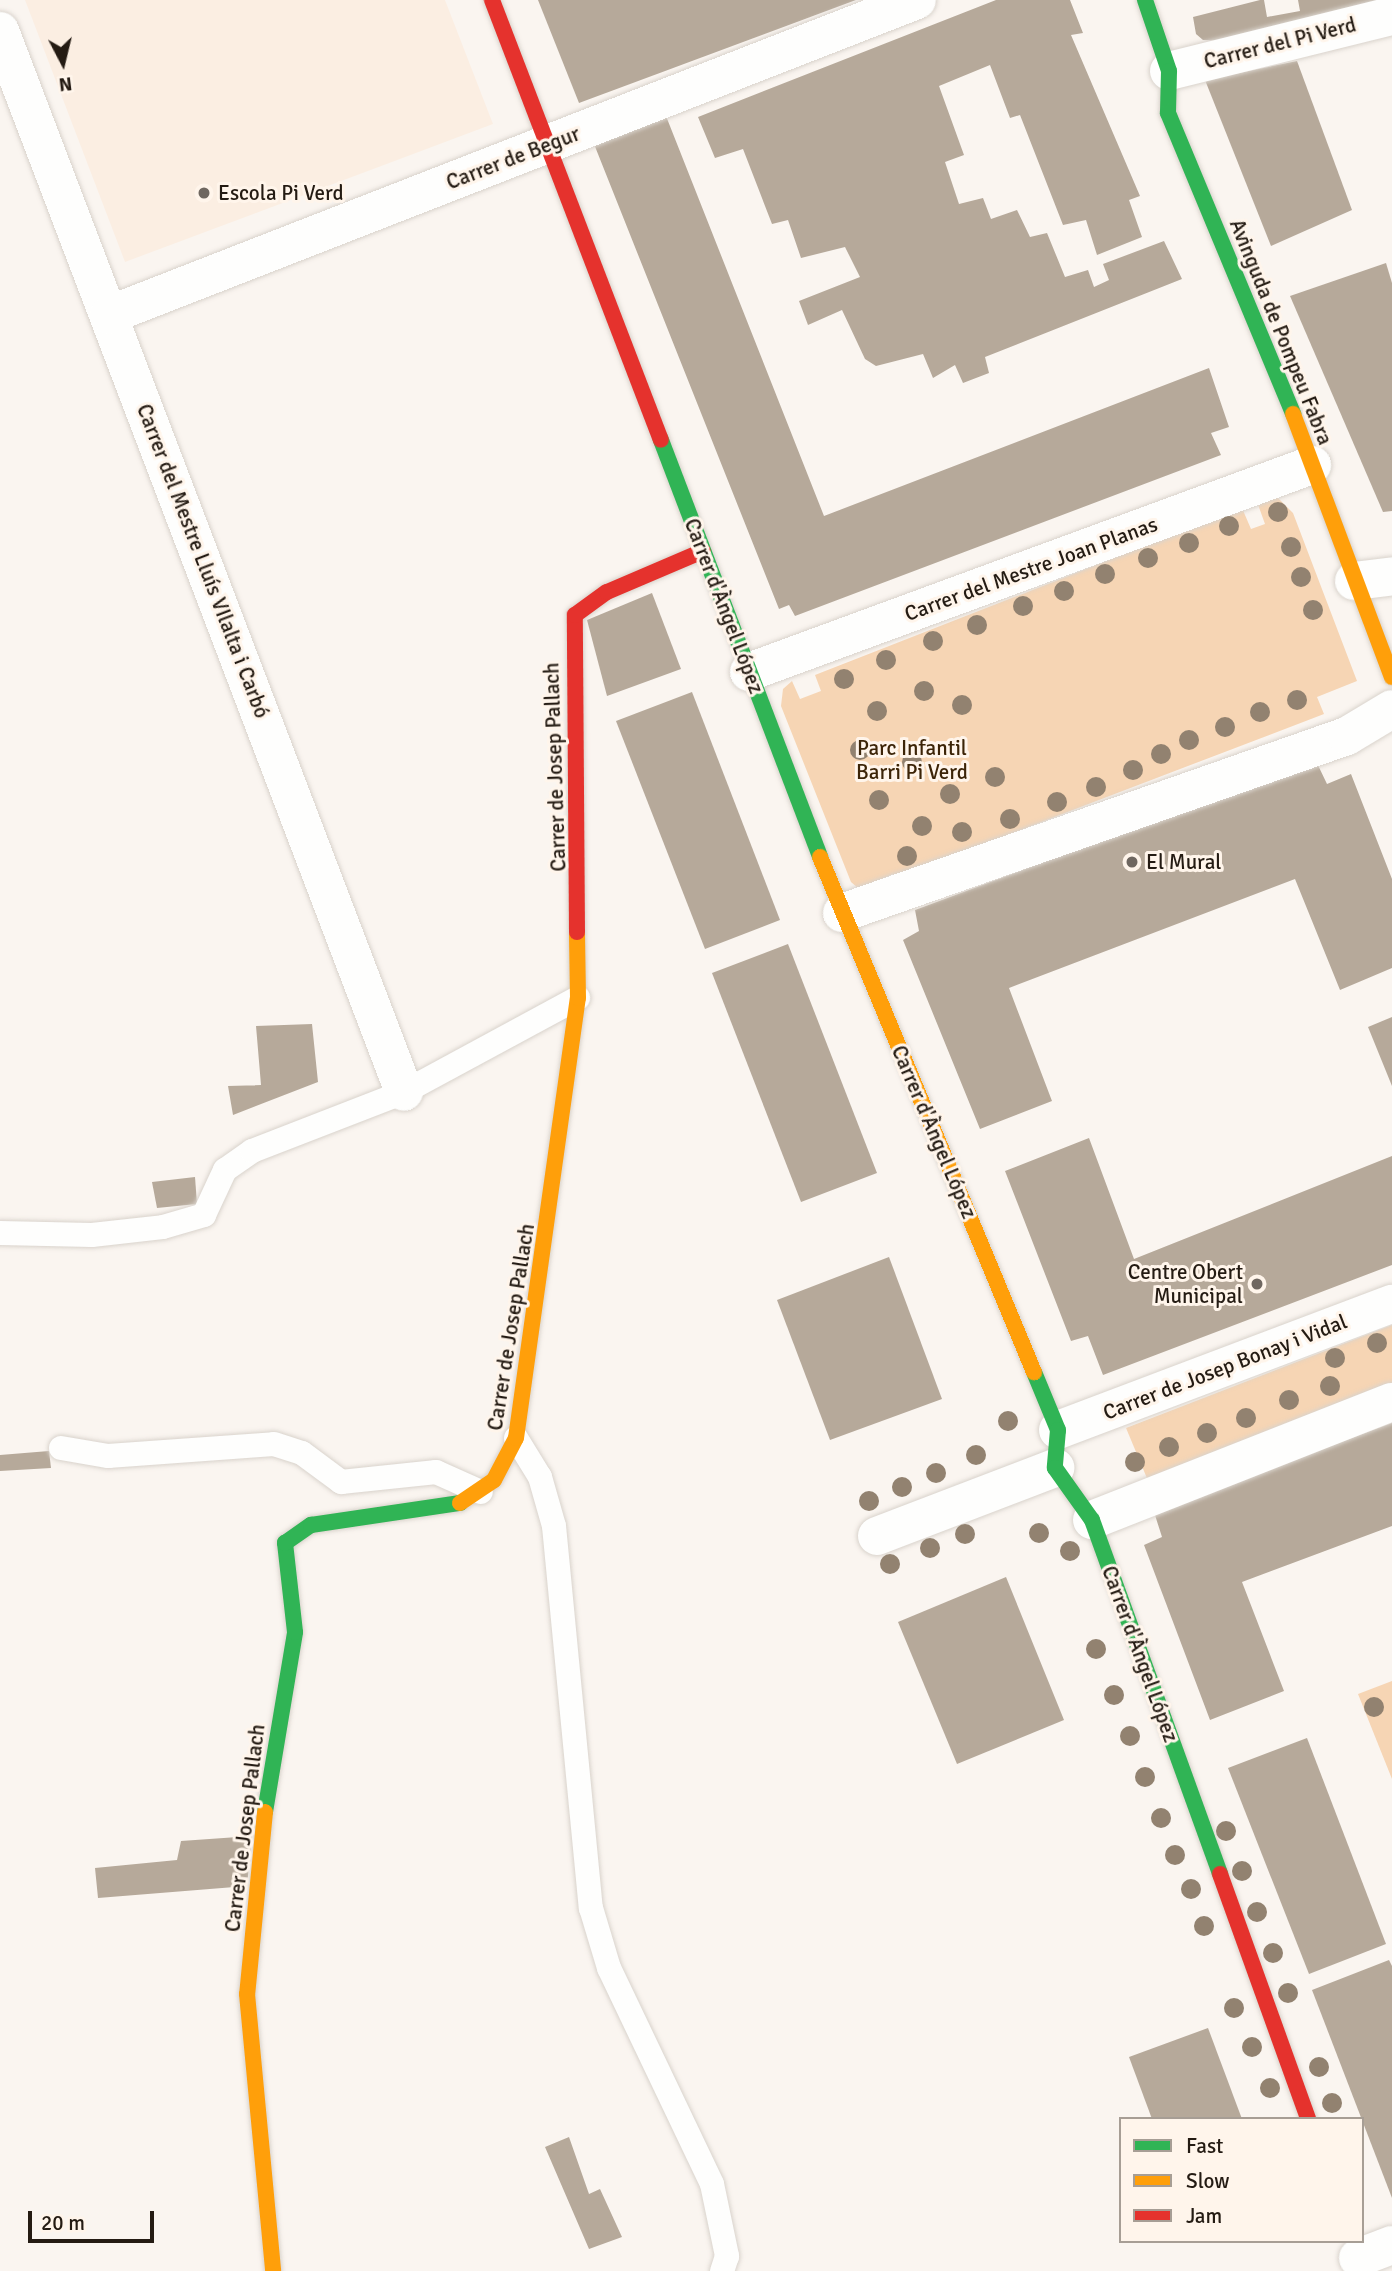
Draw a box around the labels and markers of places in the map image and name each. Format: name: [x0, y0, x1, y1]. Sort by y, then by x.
place label: Escola Pi Verd: [218, 180, 344, 206]
marker: Escola Pi Verd: [196, 185, 212, 201]
place label: El Mural: [1146, 849, 1222, 875]
marker: El Mural: [1124, 854, 1140, 870]
place label: Centre Obert Municipal: [1128, 1259, 1243, 1309]
marker: Centre Obert Municipal: [1249, 1276, 1265, 1292]

